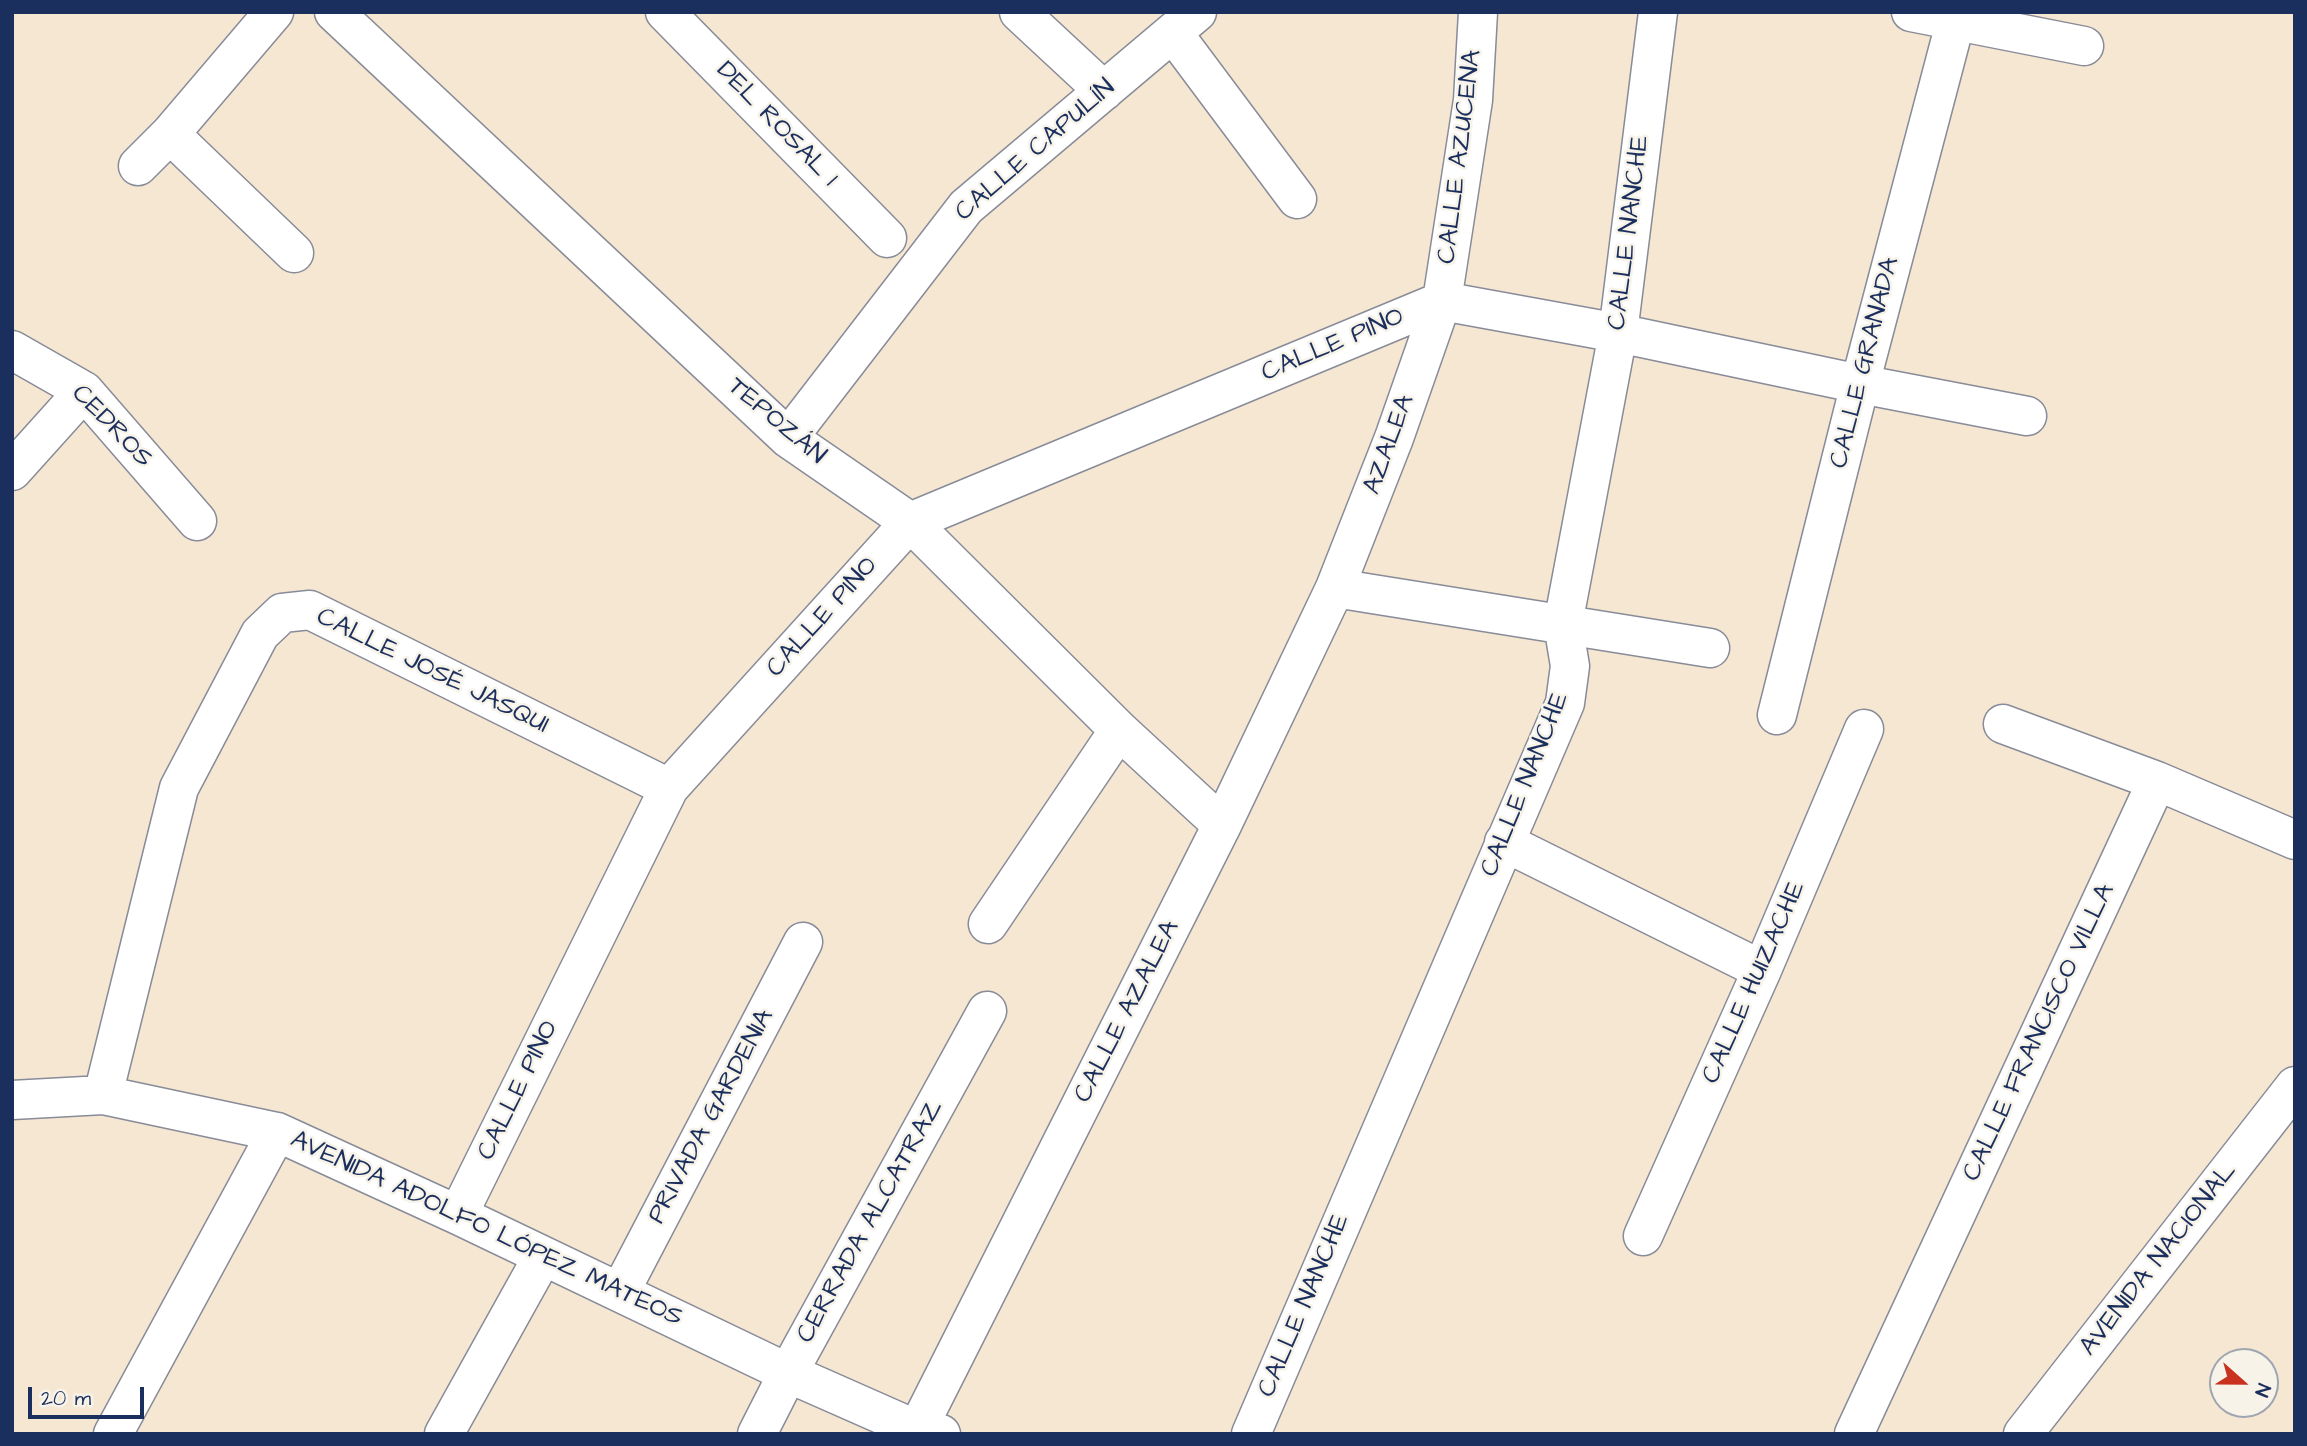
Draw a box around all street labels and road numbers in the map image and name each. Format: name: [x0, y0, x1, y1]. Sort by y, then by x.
street label: CALLE AZUCENA: [1432, 48, 1490, 266]
street label: DEL ROSAL 1: [709, 56, 843, 194]
street label: CALLE CAPULÍN: [950, 73, 1122, 229]
street label: CALLE NANCHE: [1603, 134, 1657, 332]
street label: CALLE GRANADA: [1825, 254, 1907, 472]
street label: CALLE PINO: [1257, 302, 1409, 390]
street label: TEPOZÁN: [720, 372, 832, 472]
street label: CEDROS: [64, 379, 158, 475]
street label: AZALEA: [1358, 391, 1422, 499]
street label: CALLE PINO: [761, 551, 885, 685]
street label: CALLE JOSÉ JASQUI: [311, 602, 553, 742]
street label: CALLE NANCHE: [1475, 688, 1577, 882]
street label: CALLE HUIZACHE: [1696, 877, 1814, 1089]
street label: CALLE FRANCISCO VILLA: [1957, 879, 2123, 1187]
street label: CALLE AZALEA: [1069, 916, 1187, 1108]
street label: PRIVADA GARDENIA: [642, 1004, 782, 1230]
street label: CALLE PINO: [472, 1016, 566, 1166]
street label: CERRADA ALCATRAZ: [791, 1095, 951, 1349]
street label: AVENIDA ADOLFO LÓPEZ MATEOS: [285, 1125, 687, 1335]
street label: AVENIDA NACIONAL: [2074, 1157, 2244, 1363]
street label: CALLE NANCHE: [1252, 1210, 1358, 1402]

